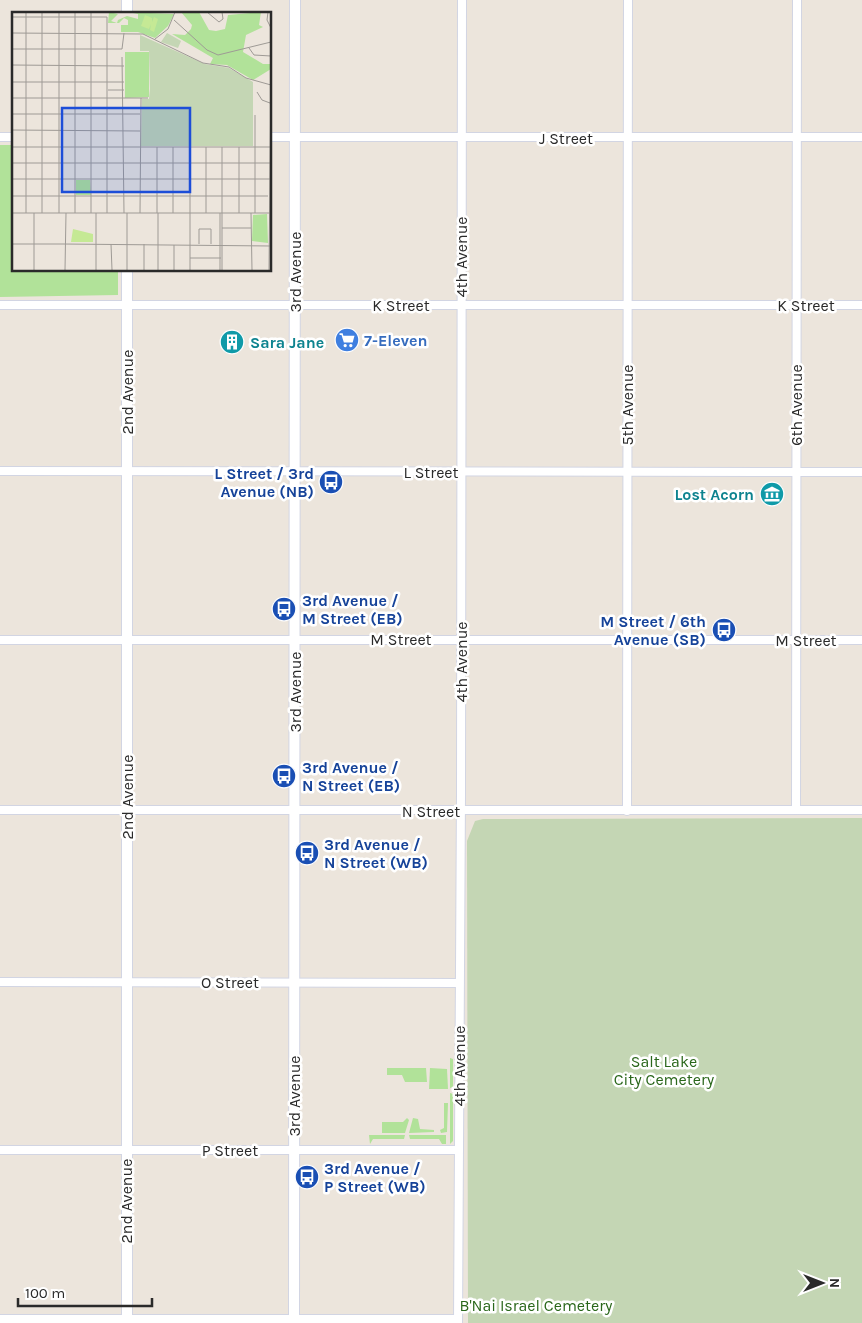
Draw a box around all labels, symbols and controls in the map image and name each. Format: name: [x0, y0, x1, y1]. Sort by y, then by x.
inset map: [12, 12, 271, 271]
street label: J Street: [539, 129, 593, 148]
street label: 4th Avenue: [452, 216, 471, 298]
street label: 3rd Avenue: [286, 231, 305, 313]
street label: K Street: [372, 296, 430, 315]
street label: K Street: [777, 296, 835, 315]
supermarket icon: 7-Eleven: [334, 327, 360, 353]
building icon: Sara Jane: [219, 329, 245, 355]
place label: 7-Eleven: [364, 331, 427, 350]
place label: Sara Jane: [250, 333, 324, 352]
street label: 2nd Avenue: [118, 350, 137, 434]
street label: 5th Avenue: [618, 364, 637, 446]
street label: 6th Avenue: [787, 364, 806, 446]
street label: L Street: [403, 463, 459, 482]
place label: L Street / 3rd Avenue (NB): [214, 464, 314, 501]
bus stop icon: L Street / 3rd Avenue (NB): [318, 469, 344, 495]
museum icon: Lost Acorn: [759, 481, 785, 507]
place label: Lost Acorn: [674, 485, 754, 504]
place label: 3rd Avenue / M Street (EB): [302, 591, 403, 628]
bus stop icon: 3rd Avenue / M Street (EB): [271, 596, 297, 622]
place label: M Street / 6th Avenue (SB): [600, 612, 706, 649]
bus stop icon: M Street / 6th Avenue (SB): [711, 617, 737, 643]
street label: 4th Avenue: [452, 621, 471, 703]
street label: M Street: [370, 630, 432, 649]
street label: M Street: [775, 631, 837, 650]
street label: 3rd Avenue: [286, 651, 305, 733]
street label: 2nd Avenue: [118, 755, 137, 839]
place label: 3rd Avenue / N Street (EB): [302, 758, 400, 795]
bus stop icon: 3rd Avenue / N Street (EB): [271, 763, 297, 789]
street label: N Street: [402, 802, 460, 821]
place label: 3rd Avenue / N Street (WB): [324, 835, 428, 872]
bus stop icon: 3rd Avenue / N Street (WB): [294, 840, 320, 866]
street label: O Street: [201, 973, 259, 992]
street label: 4th Avenue: [450, 1025, 469, 1107]
park label: Salt Lake City Cemetery: [614, 1052, 715, 1089]
street label: 3rd Avenue: [285, 1055, 304, 1137]
street label: P Street: [202, 1141, 258, 1160]
street label: 2nd Avenue: [117, 1159, 136, 1243]
place label: 3rd Avenue / P Street (WB): [324, 1159, 426, 1196]
bus stop icon: 3rd Avenue / P Street (WB): [294, 1164, 320, 1190]
north arrow: [797, 1258, 847, 1308]
scale bar: [18, 1276, 151, 1308]
text: N: [826, 1278, 843, 1288]
text: 100 m: [25, 1284, 65, 1302]
park label: B'Nai Israel Cemetery: [459, 1296, 613, 1315]

